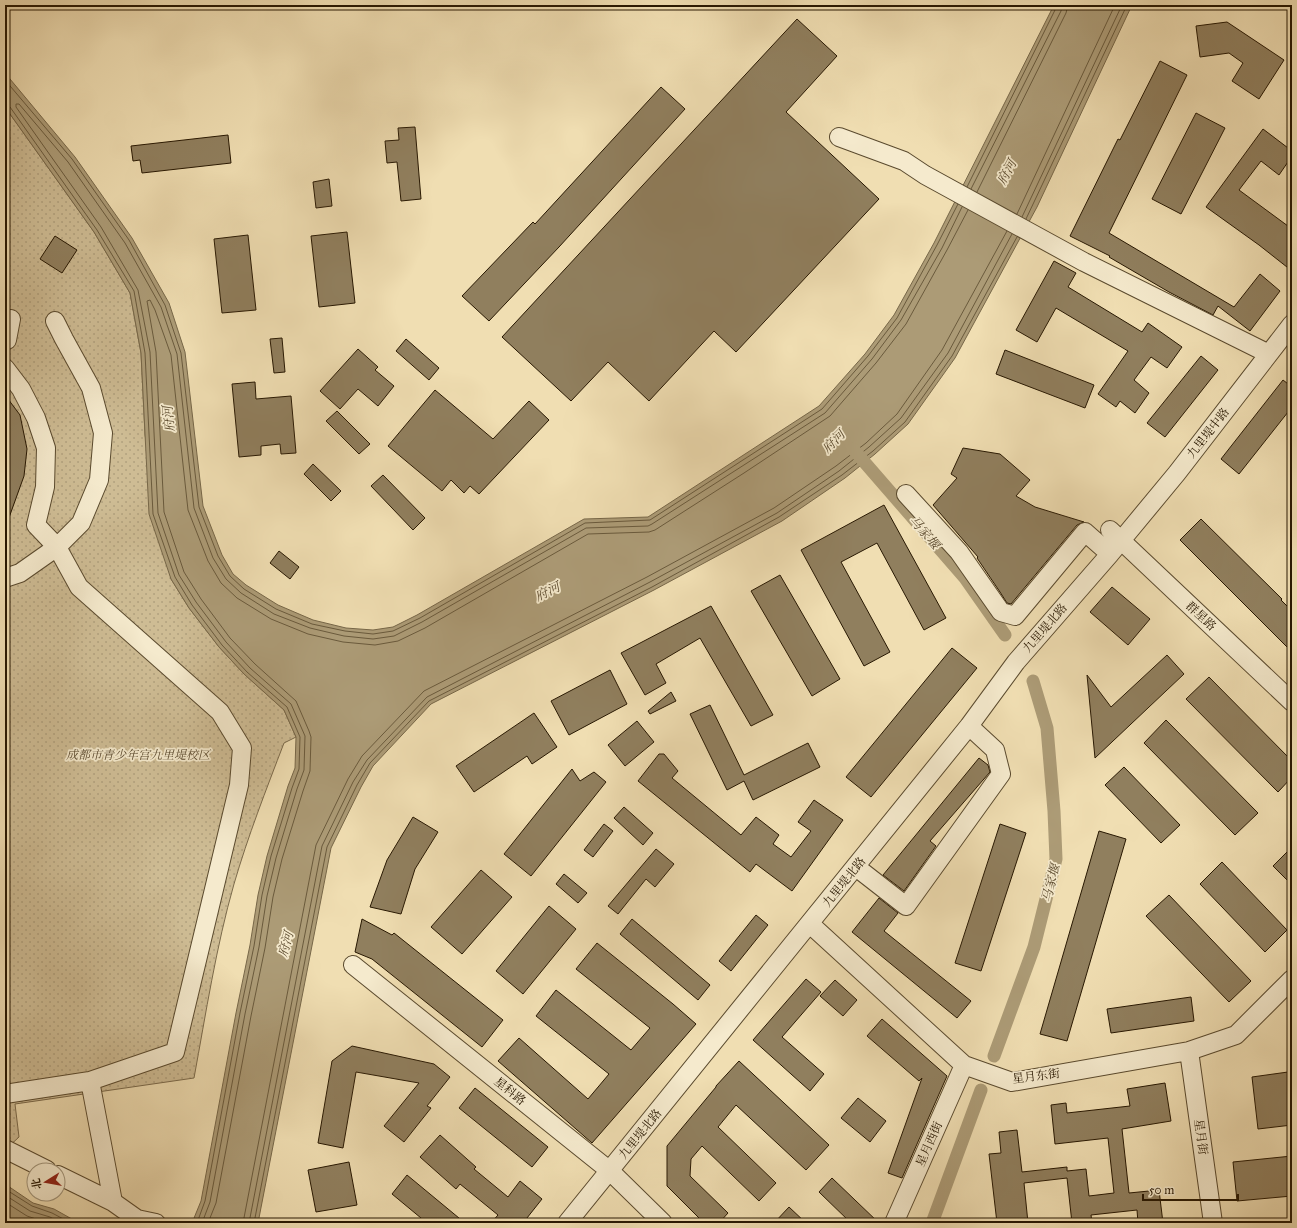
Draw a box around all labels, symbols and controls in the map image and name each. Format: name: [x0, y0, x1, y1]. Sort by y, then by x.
water label: 府河: [994, 155, 1021, 188]
water label: 府河: [159, 403, 178, 433]
street label: 九里堤中路: [1184, 405, 1232, 461]
water label: 府河: [819, 425, 850, 457]
water label: 马家堰: [905, 513, 944, 554]
water label: 府河: [532, 578, 564, 605]
street label: 群星路: [1183, 599, 1219, 633]
street label: 九里堤北路: [1020, 601, 1070, 655]
park label: 成都市青少年宫九里堤校区: [66, 748, 212, 762]
street label: 九里堤北路: [820, 854, 868, 910]
water label: 马家堰: [1038, 860, 1064, 904]
water label: 府河: [275, 928, 298, 959]
street label: 星月东街: [1011, 1066, 1062, 1086]
street label: 星科路: [492, 1074, 528, 1108]
street label: 九里堤北路: [616, 1106, 664, 1162]
street label: 星月西街: [913, 1118, 946, 1169]
street label: 星月街: [1192, 1118, 1211, 1157]
north arrow: [26, 1162, 66, 1202]
scale bar: [1143, 1176, 1238, 1202]
text: 北: [29, 1177, 44, 1190]
text: 50 m: [1149, 1183, 1174, 1197]

